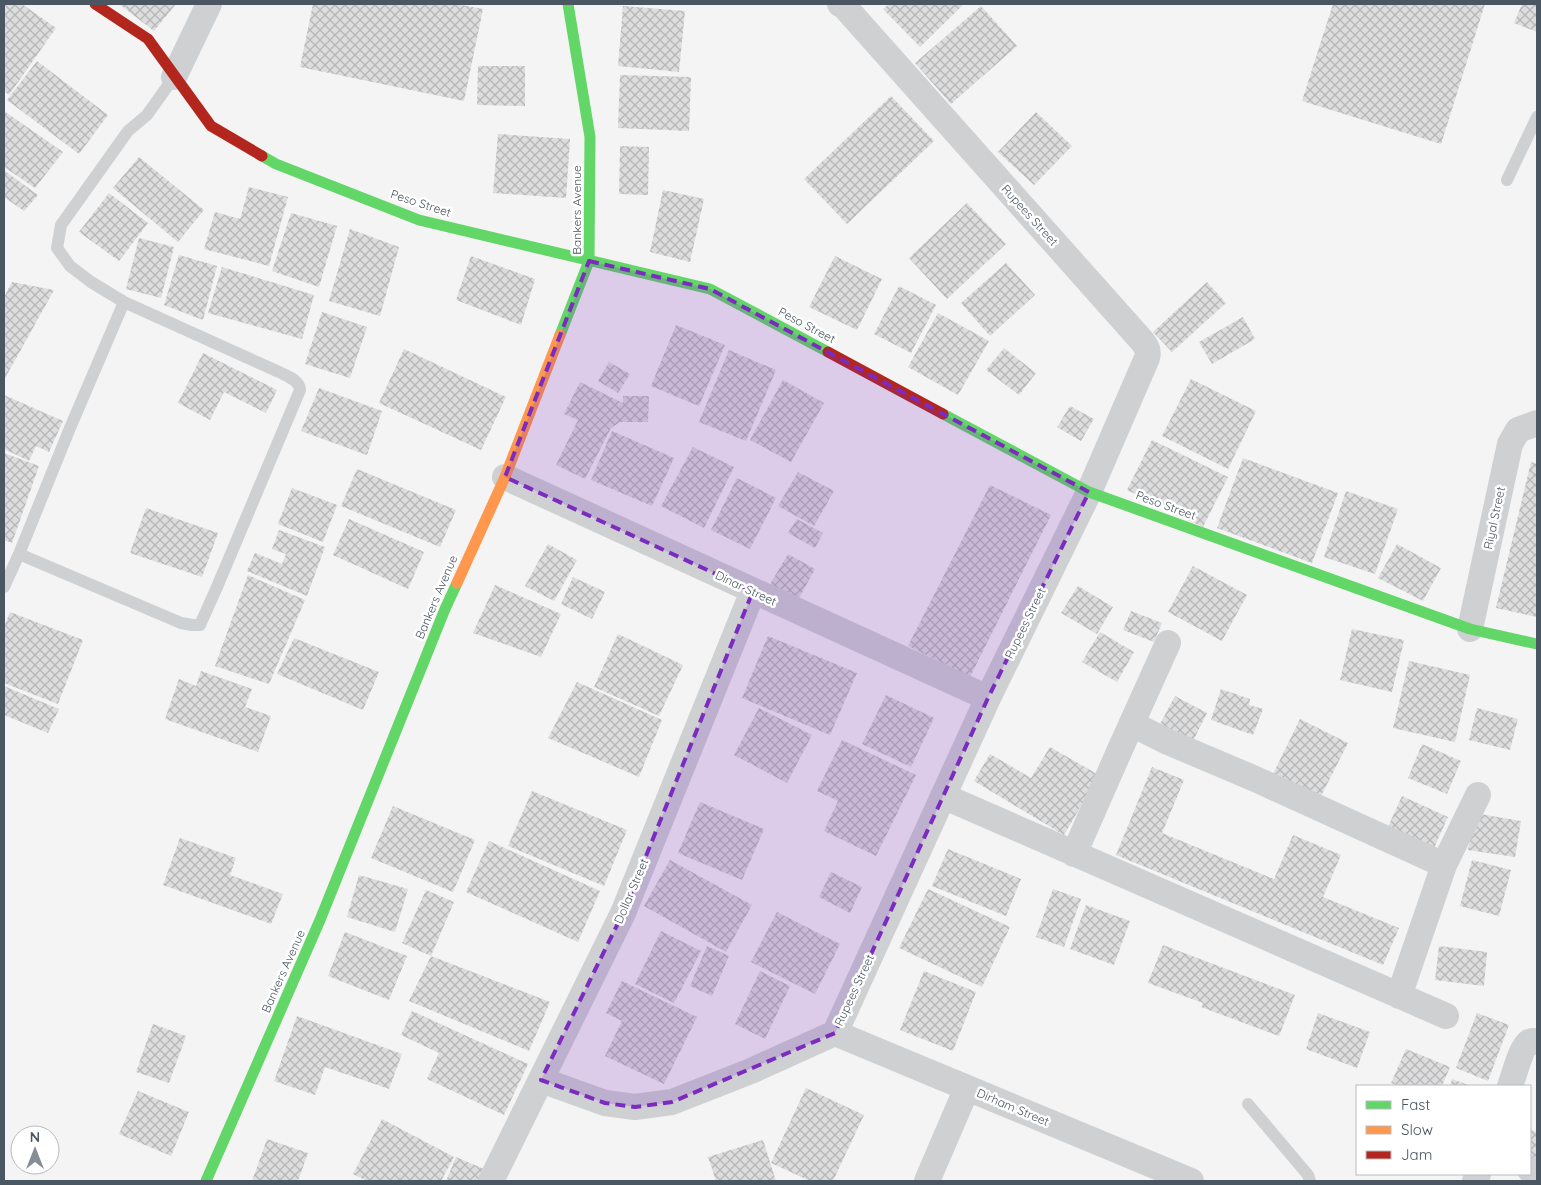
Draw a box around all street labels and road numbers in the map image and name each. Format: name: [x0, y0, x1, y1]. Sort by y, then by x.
street label: Bankers Avenue: [569, 165, 584, 255]
street label: Rupees Street: [999, 181, 1061, 249]
street label: Peso Street: [389, 186, 453, 220]
street label: Peso Street: [776, 304, 838, 346]
street label: Riyal Street: [1480, 485, 1508, 551]
street label: Peso Street: [1134, 487, 1198, 523]
street label: Bankers Avenue: [412, 553, 460, 641]
street label: Dinar Street: [713, 567, 779, 609]
street label: Rupees Street: [1001, 585, 1049, 661]
street label: Dollar Street: [611, 856, 651, 926]
street label: Bankers Avenue: [258, 927, 308, 1015]
street label: Rupees Street: [831, 952, 877, 1028]
street label: Dirham Street: [975, 1085, 1051, 1129]

